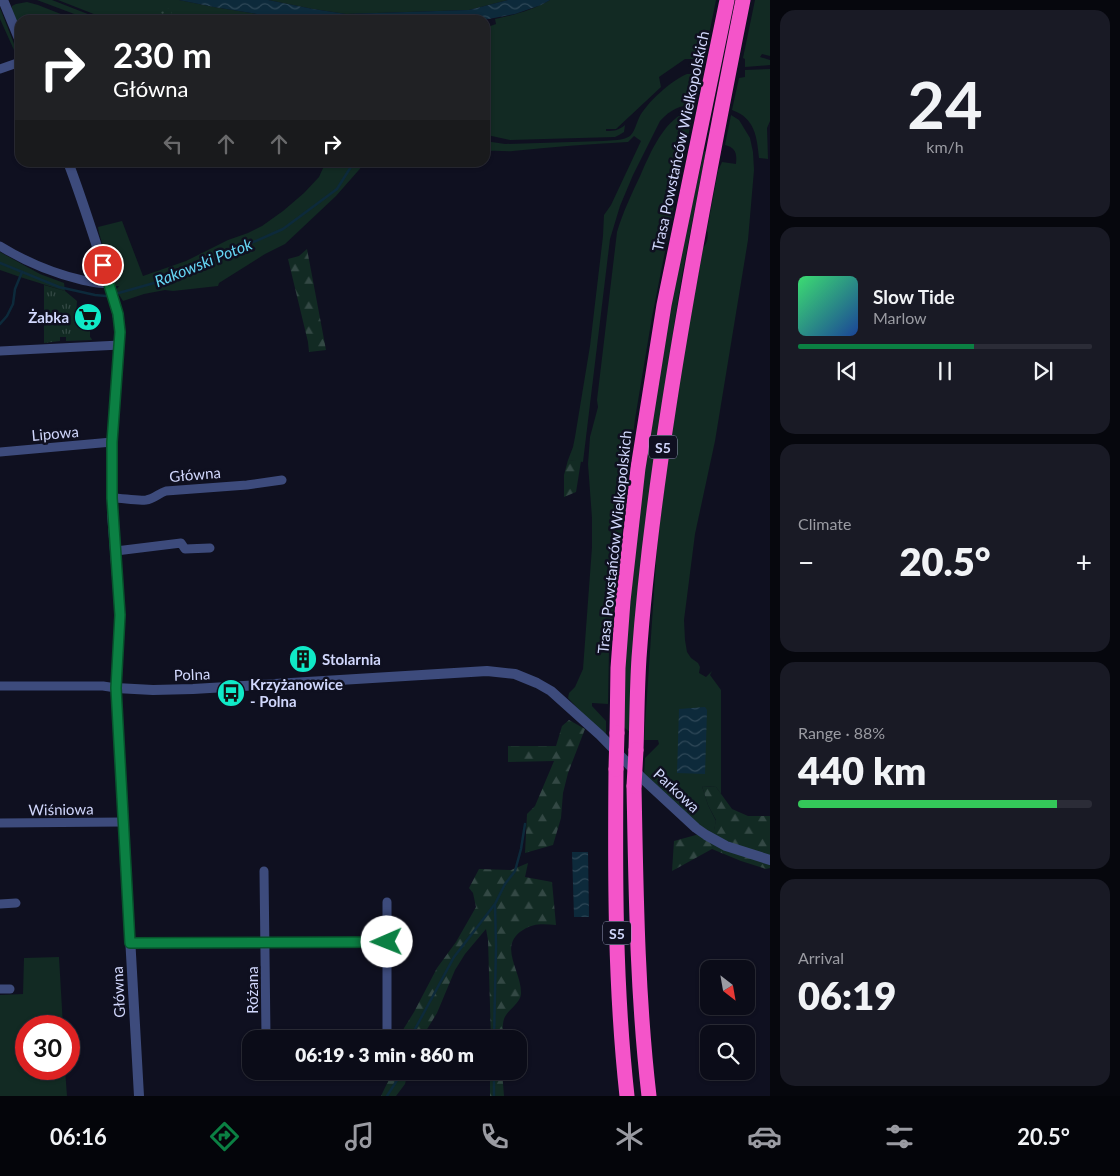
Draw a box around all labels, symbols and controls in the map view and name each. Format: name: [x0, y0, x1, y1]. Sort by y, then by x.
street label: Trasa Powstańców Wielkopolskich: [648, 29, 712, 253]
text: 230 m: [113, 33, 212, 75]
icon: right: [30, 35, 95, 100]
text: 24: [907, 65, 983, 143]
text: Główna: [113, 75, 189, 102]
icon: left: [159, 130, 187, 158]
icon: ahead: [212, 130, 240, 158]
icon: ahead: [265, 130, 293, 158]
icon: right: [318, 130, 346, 158]
text: km/h: [926, 137, 964, 156]
water label: Rakowski Potok: [151, 234, 255, 290]
pin: [82, 244, 124, 286]
icon: arrive: [89, 251, 117, 279]
text: Slow Tide: [873, 285, 955, 308]
supermarket icon: Żabka: [73, 302, 103, 332]
place label: Żabka: [28, 308, 69, 326]
text: Marlow: [873, 308, 927, 327]
icon: previous: [833, 357, 861, 385]
icon: pause: [931, 357, 959, 385]
icon: next: [1029, 357, 1057, 385]
street label: Lipowa: [31, 422, 79, 444]
street label: Trasa Powstańców Wielkopolskich: [593, 429, 635, 655]
road number: S5: [649, 436, 677, 458]
street label: Główna: [169, 463, 221, 485]
text: Climate: [798, 514, 851, 533]
text: 20.5°: [899, 538, 991, 584]
text: −: [798, 545, 814, 579]
text: +: [1076, 545, 1092, 579]
building icon: Stolarnia: [288, 644, 318, 674]
place label: Stolarnia: [322, 650, 381, 668]
street label: Polna: [173, 664, 211, 684]
place label: Krzyżanowice - Polna: [250, 675, 343, 710]
bus stop icon: Krzyżanowice - Polna: [216, 678, 246, 708]
text: Range · 88%: [798, 723, 885, 742]
text: 440 km: [798, 747, 926, 793]
street label: Parkowa: [650, 764, 704, 816]
street label: Wiśniowa: [28, 799, 94, 819]
position arrow: [360, 915, 412, 967]
road number: S5: [603, 921, 631, 944]
text: Arrival: [798, 948, 844, 967]
north arrow: [700, 960, 755, 1015]
map controls: [700, 960, 755, 1080]
street label: Główna: [108, 966, 128, 1018]
street label: Różana: [243, 966, 261, 1014]
text: 06:19: [798, 972, 896, 1018]
speed limit sign: 30: [15, 1015, 80, 1080]
button: search: [700, 1025, 755, 1080]
text: 06:19 · 3 min · 860 m: [295, 1043, 474, 1066]
icon: directions: [207, 1119, 242, 1154]
icon: music: [342, 1119, 377, 1154]
icon: phone: [477, 1119, 512, 1154]
icon: climate: [612, 1119, 647, 1154]
icon: car: [747, 1119, 782, 1154]
icon: filters: [882, 1119, 917, 1154]
text: 06:16: [50, 1123, 107, 1150]
text: 20.5°: [1017, 1123, 1070, 1150]

